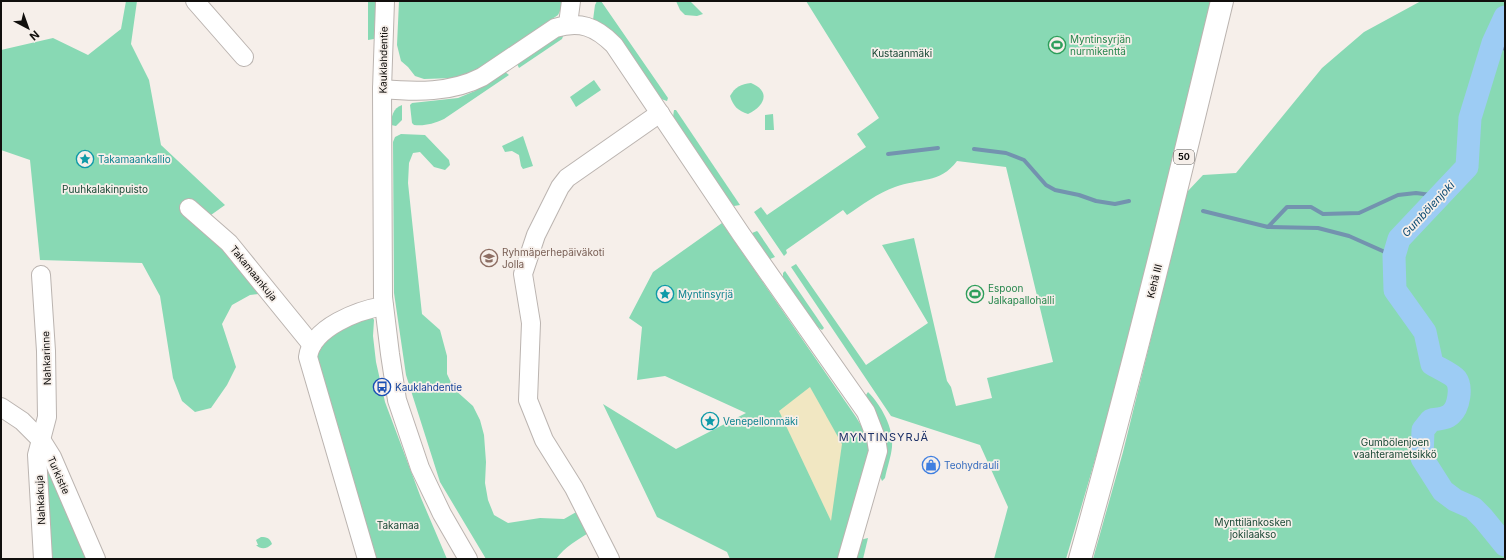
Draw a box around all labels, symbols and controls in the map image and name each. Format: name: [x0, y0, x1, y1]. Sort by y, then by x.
north arrow: [8, 8, 48, 48]
street label: Kauklahdentie: [376, 26, 390, 94]
text: N: [27, 28, 42, 44]
place label: Myntinsyrjän nurmikenttä: [1070, 33, 1131, 57]
sports icon: Myntinsyrjän nurmikenttä: [1047, 35, 1067, 55]
park label: Kustaanmäki: [872, 47, 932, 59]
place icon: Takamaankallio: [75, 149, 95, 169]
road number: 50: [1174, 150, 1194, 164]
place label: Takamaankallio: [98, 153, 171, 165]
water label: Gumbölenjoki: [1399, 178, 1458, 240]
park label: Puuhkalakinpuisto: [62, 183, 148, 195]
street label: Takamaankuja: [228, 243, 280, 303]
place label: Ryhmäperhepäiväkoti Jolla: [502, 246, 604, 270]
school or university icon: Ryhmäperhepäiväkoti Jolla: [479, 248, 499, 268]
street label: Kehä III: [1144, 263, 1164, 299]
place label: Espoon Jalkapallohalli: [988, 282, 1054, 306]
place icon: Myntinsyrjä: [655, 284, 675, 304]
sports icon: Espoon Jalkapallohalli: [965, 284, 985, 304]
place label: Myntinsyrjä: [678, 288, 733, 300]
street label: Nahkarinne: [39, 331, 53, 385]
bus stop icon: Kauklahdentie: [372, 377, 392, 397]
place label: Kauklahdentie: [395, 381, 462, 393]
place icon: Venepellonmäki: [700, 411, 720, 431]
place label: Venepellonmäki: [723, 415, 798, 427]
district label: MYNTINSYRJÄ: [839, 430, 929, 444]
park label: Gumbölenjoen vaahterametsikkö: [1353, 436, 1437, 460]
street label: Turkistie: [45, 454, 73, 496]
shop icon: Teohydrauli: [921, 455, 941, 475]
place label: Teohydrauli: [944, 459, 999, 471]
street label: Nahkakuja: [33, 475, 47, 525]
park label: Mynttilänkosken jokilaakso: [1215, 516, 1291, 540]
park label: Takamaa: [377, 519, 419, 531]

